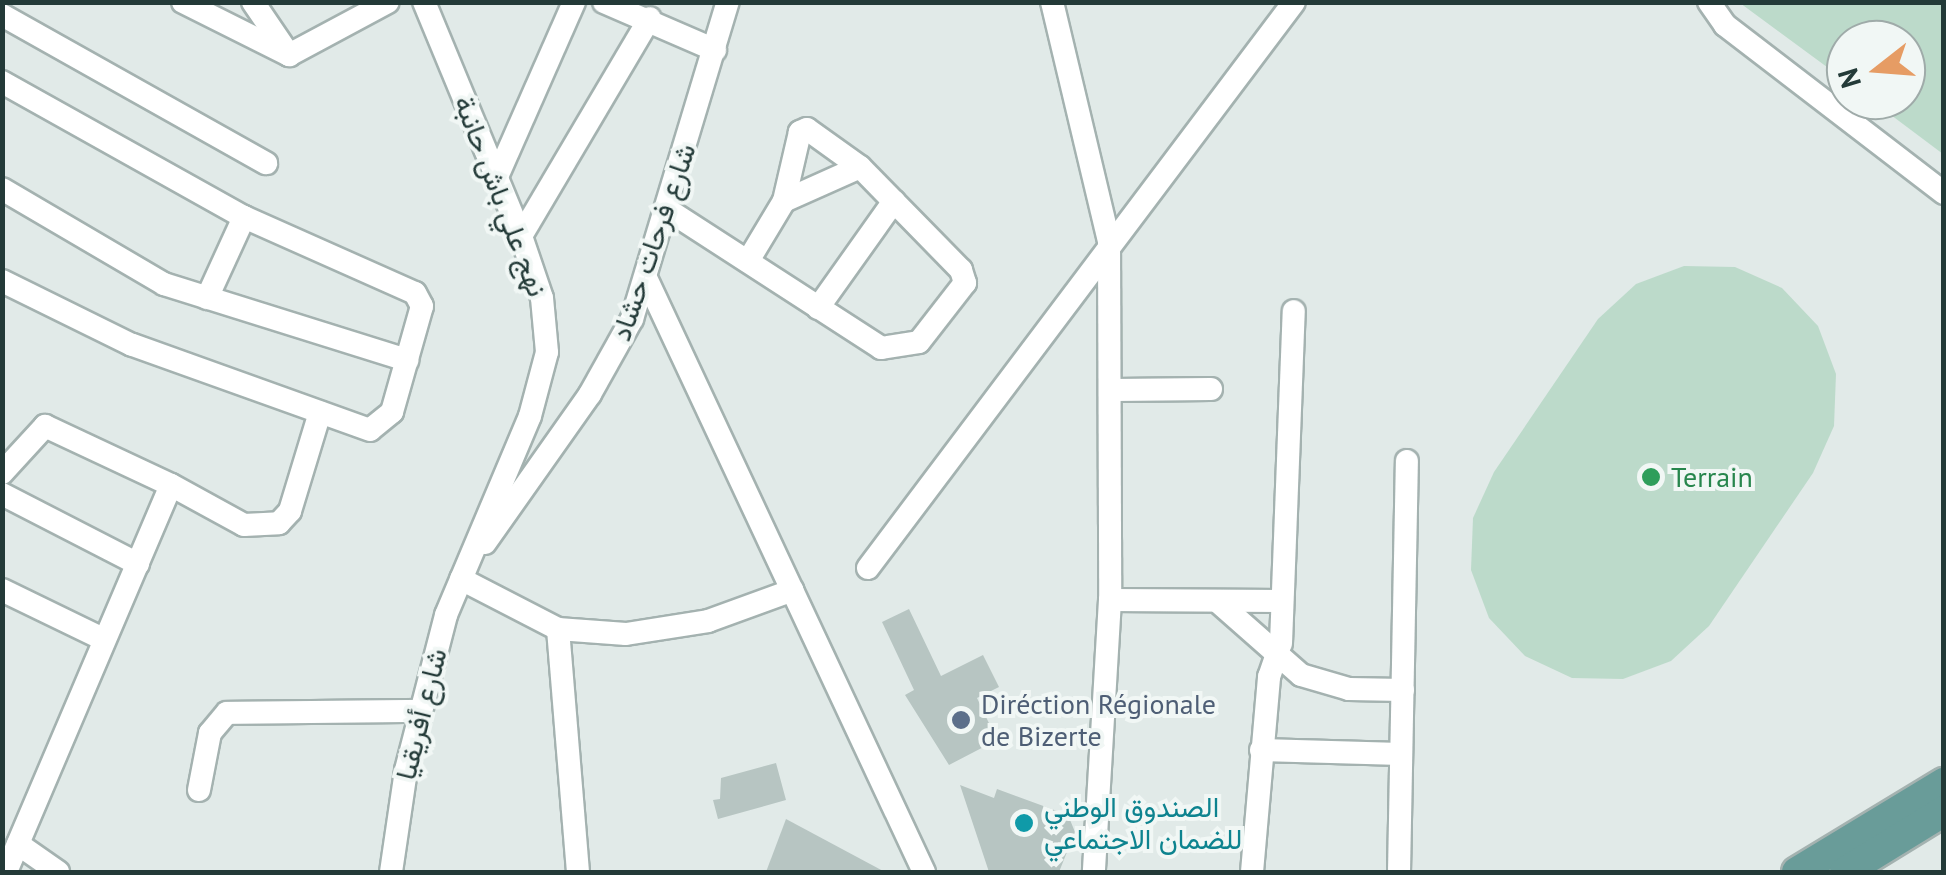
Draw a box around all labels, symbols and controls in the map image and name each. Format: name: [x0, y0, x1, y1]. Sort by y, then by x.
north arrow: [1826, 20, 1926, 120]
text: N: [1828, 64, 1869, 93]
street label: نهج علي باش حانبة: [447, 91, 555, 301]
street label: شارع فرحات حشاد: [604, 139, 702, 345]
place label: Terrain: [1671, 460, 1753, 494]
marker: Terrain: [1640, 466, 1662, 488]
street label: شارع أفريقيا: [388, 645, 454, 783]
place label: Diréction Régionale de Bizerte: [981, 687, 1216, 753]
marker: Diréction Régionale de Bizerte: [950, 709, 972, 731]
place label: الصندوق الوطني للضمان الاجتماعي: [1044, 790, 1242, 856]
marker: الصندوق الوطني للضمان الاجتماعي: [1013, 812, 1035, 834]

